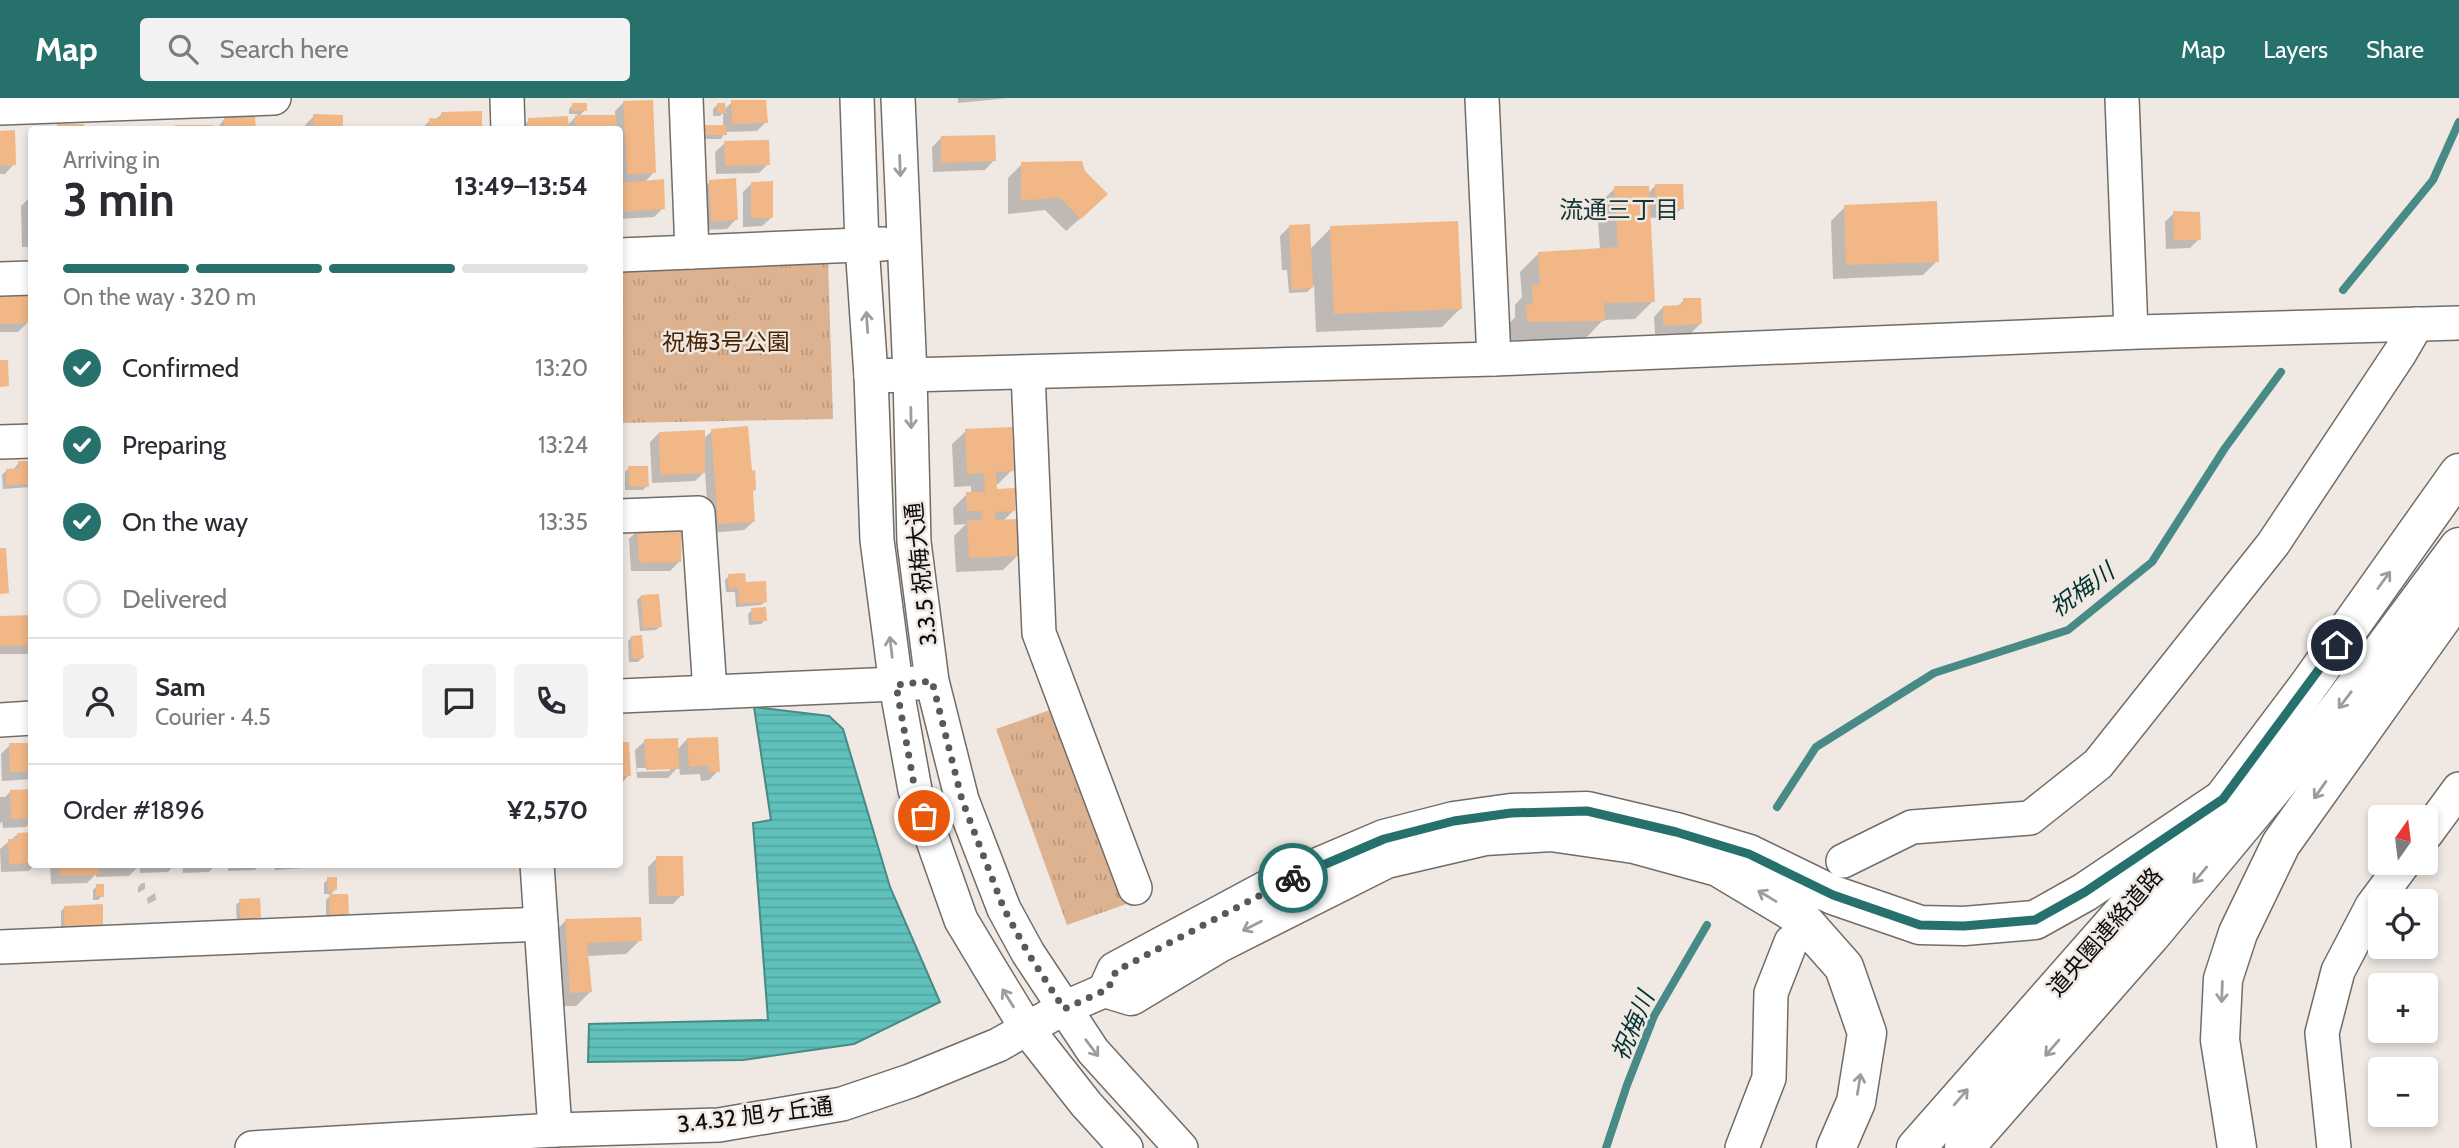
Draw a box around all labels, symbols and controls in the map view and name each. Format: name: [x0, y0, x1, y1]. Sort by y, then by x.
search box: [140, 18, 630, 81]
text: Map: [35, 29, 98, 69]
icon: search: [164, 30, 202, 68]
text: Search here: [220, 33, 349, 65]
text: Map: [2181, 35, 2225, 64]
text: Layers: [2263, 35, 2328, 64]
text: Share: [2366, 35, 2424, 64]
text: Arriving in: [63, 146, 160, 174]
one-way arrow: [893, 154, 907, 177]
text: 13:49–13:54: [454, 170, 588, 202]
text: 3 min: [63, 172, 175, 228]
district label: 流通三丁目: [1559, 195, 1679, 224]
text: On the way · 320 m: [63, 283, 256, 311]
one-way arrow: [861, 311, 874, 334]
park label: 祝梅3号公園: [662, 328, 790, 356]
icon: check: [63, 349, 101, 387]
text: Confirmed: [122, 352, 239, 384]
text: 13:20: [535, 354, 588, 382]
one-way arrow: [904, 406, 918, 429]
icon: check: [63, 426, 101, 464]
text: Preparing: [122, 429, 226, 461]
text: 13:24: [538, 431, 588, 459]
street label: 3.3.5 祝梅大通: [900, 501, 942, 647]
icon: check: [63, 503, 101, 541]
text: On the way: [122, 506, 248, 538]
text: 13:35: [538, 508, 588, 536]
water label: 祝梅川: [2044, 555, 2122, 622]
one-way arrow: [2377, 571, 2391, 590]
text: Delivered: [122, 583, 227, 615]
pin: [2307, 615, 2367, 675]
icon: home: [2318, 626, 2356, 664]
one-way arrow: [884, 636, 897, 659]
button: person: [63, 664, 137, 738]
button: chat: [422, 664, 496, 738]
button: phone: [514, 664, 588, 738]
text: Sam: [155, 671, 206, 703]
one-way arrow: [2338, 690, 2353, 709]
text: Courier · 4.5: [155, 703, 271, 731]
one-way arrow: [2313, 780, 2327, 799]
pin: [894, 786, 954, 846]
text: Order #1896: [63, 794, 205, 826]
text: ¥2,570: [507, 794, 588, 826]
icon: bag: [905, 797, 943, 835]
north arrow: [2368, 805, 2438, 875]
map controls: [2368, 805, 2438, 1127]
courier: [1258, 843, 1328, 913]
icon: bike: [1274, 859, 1312, 897]
street label: 道央圏連絡道路: [2042, 862, 2168, 1002]
one-way arrow: [2192, 866, 2208, 884]
one-way arrow: [1758, 889, 1778, 903]
button: locate: [2368, 889, 2438, 959]
one-way arrow: [1242, 920, 1263, 934]
button: +: [2368, 973, 2438, 1043]
one-way arrow: [2216, 981, 2229, 1004]
water label: 祝梅川: [1605, 984, 1661, 1065]
one-way arrow: [1001, 989, 1015, 1009]
one-way arrow: [1084, 1038, 1099, 1057]
one-way arrow: [2044, 1039, 2060, 1057]
button: −: [2368, 1057, 2438, 1127]
one-way arrow: [1853, 1073, 1866, 1096]
one-way arrow: [1953, 1088, 1969, 1106]
street label: 3.4.32 旭ヶ丘通: [676, 1092, 834, 1138]

